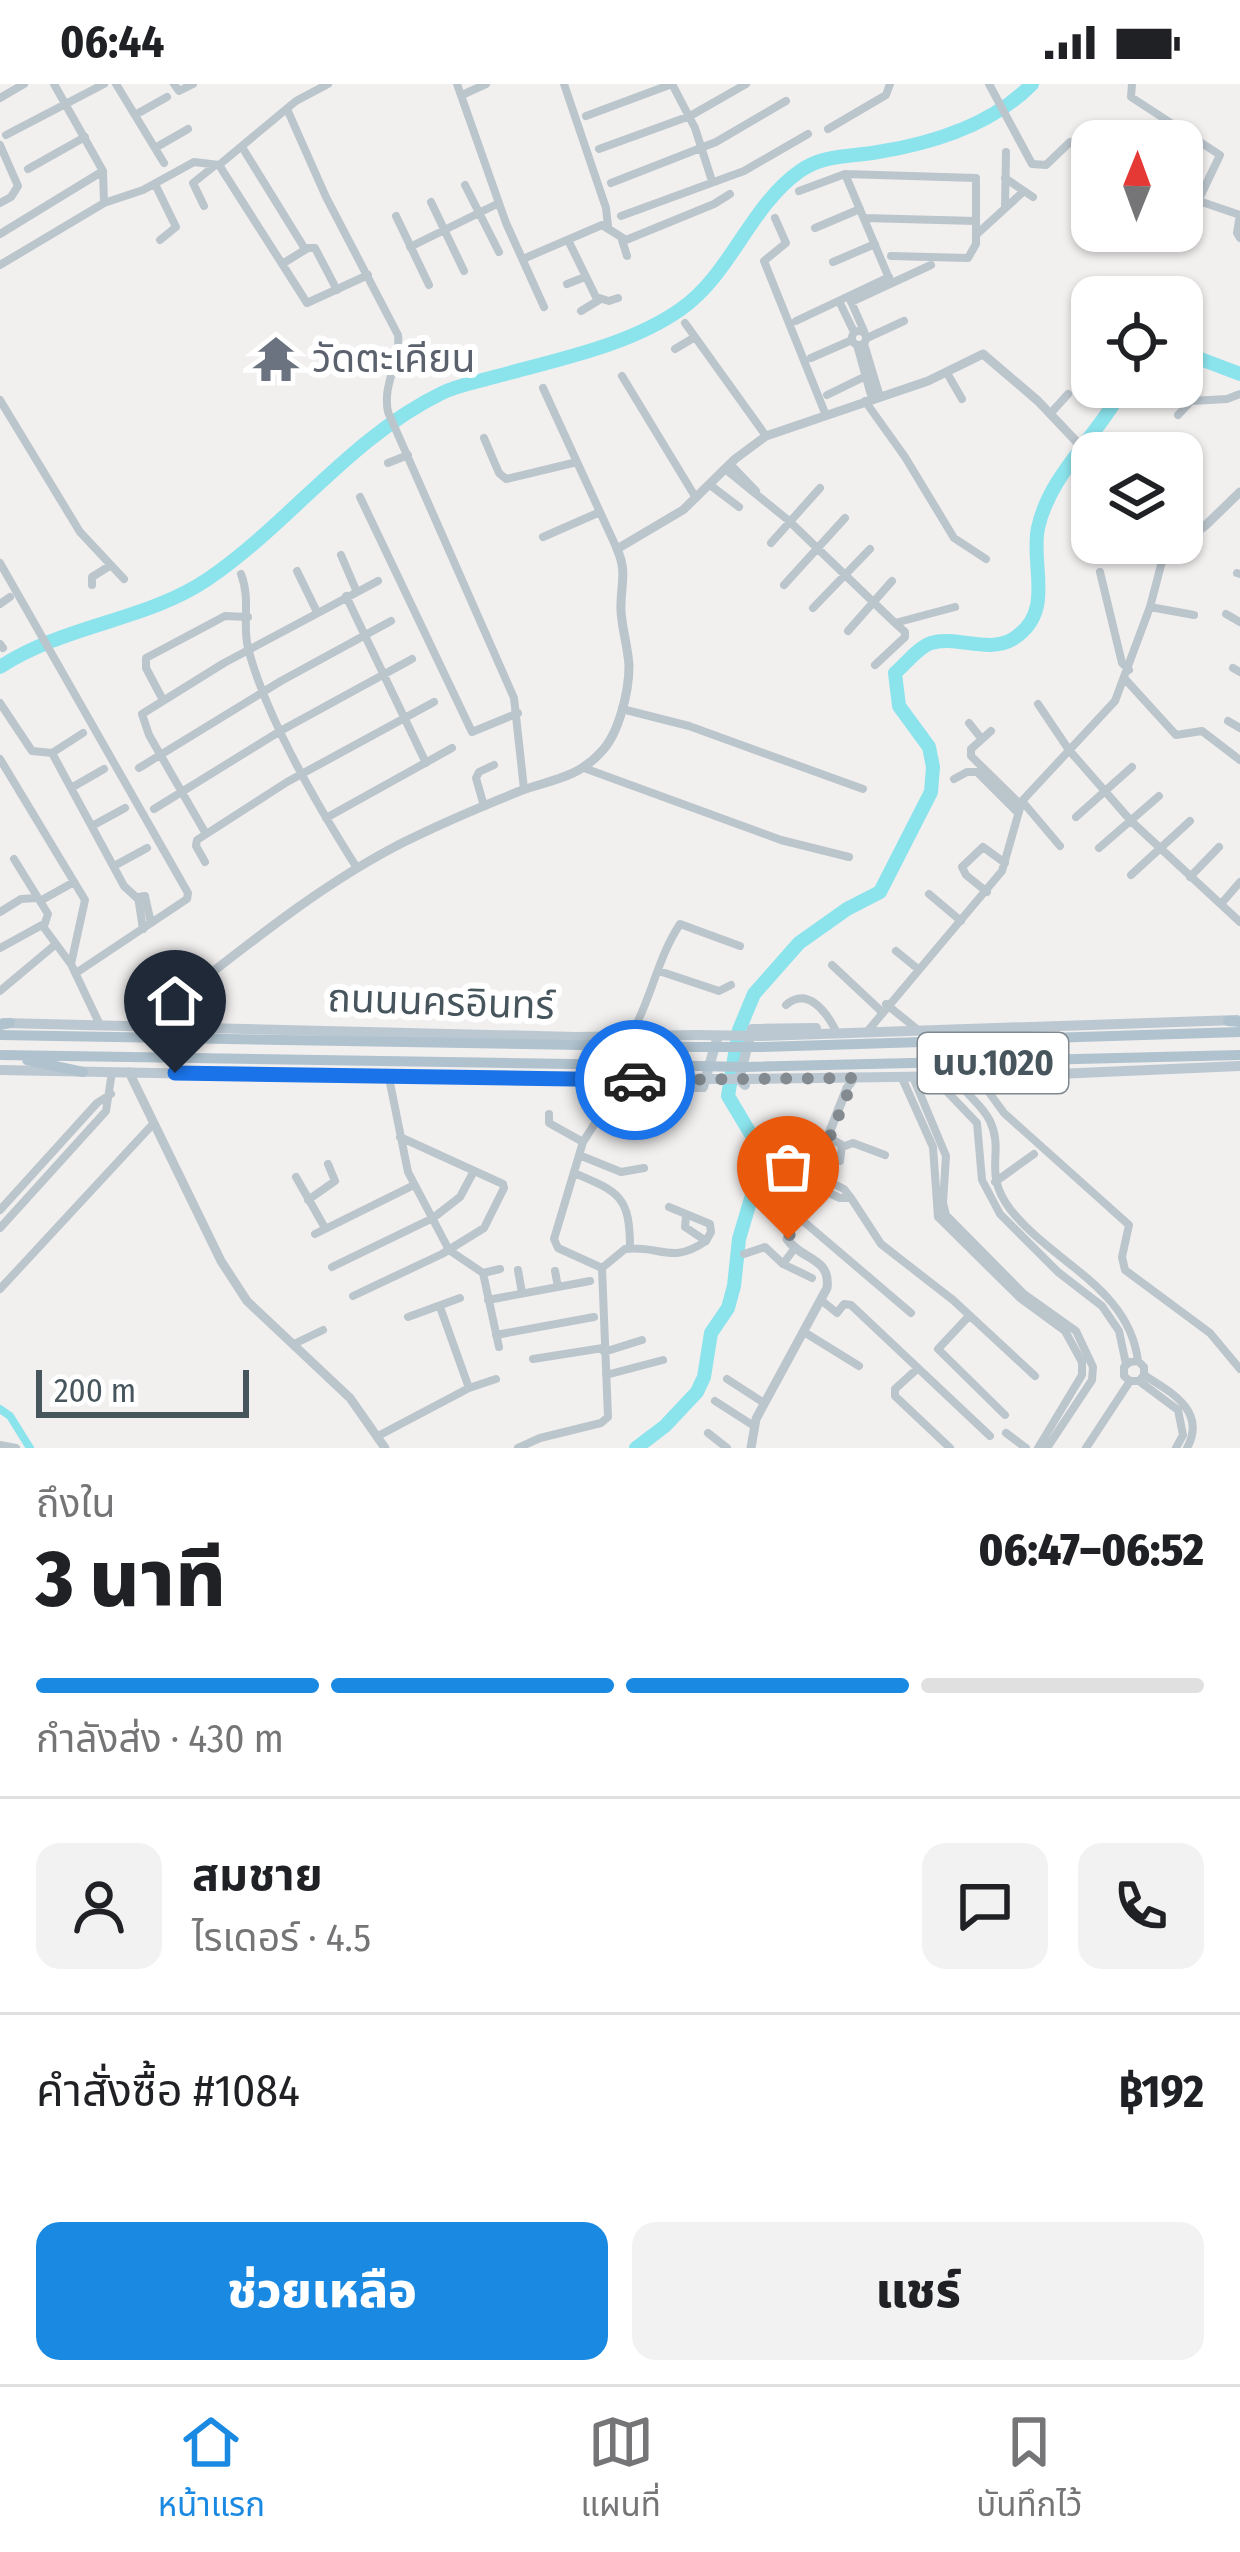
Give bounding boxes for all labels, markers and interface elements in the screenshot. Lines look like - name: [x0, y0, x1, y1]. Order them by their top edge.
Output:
- text: 06:44: [60, 15, 164, 69]
- north arrow: [1071, 120, 1203, 252]
- map controls: [1071, 120, 1203, 564]
- button: locate: [1071, 276, 1203, 408]
- temple icon: วัดตะเคียน: [251, 334, 301, 384]
- place label: วัดตะเคียน: [312, 336, 475, 382]
- button: layers: [1071, 432, 1203, 564]
- pin: [124, 950, 226, 1073]
- icon: home: [142, 968, 208, 1034]
- street label: ถนนนครอินทร์: [327, 975, 556, 1029]
- courier: [575, 1020, 695, 1140]
- road number: นบ.1020: [918, 1033, 1068, 1093]
- icon: car: [602, 1047, 668, 1113]
- pin: [737, 1116, 839, 1239]
- icon: bag: [755, 1134, 821, 1200]
- scale bar: [36, 1364, 249, 1417]
- text: 200 m: [54, 1371, 136, 1411]
- text: ถึงใน: [36, 1481, 115, 1527]
- text: 06:47–06:52: [979, 1523, 1204, 1577]
- text: 3 นาที: [36, 1533, 226, 1627]
- text: กำลังส่ง · 430 m: [36, 1716, 284, 1762]
- button: person: [36, 1843, 162, 1969]
- button: chat: [922, 1843, 1048, 1969]
- button: phone: [1078, 1843, 1204, 1969]
- text: สมชาย: [192, 1848, 323, 1902]
- text: ไรเดอร์ · 4.5: [192, 1915, 371, 1961]
- text: คำสั่งซื้อ #1084: [36, 2064, 300, 2118]
- text: ฿192: [1119, 2065, 1204, 2119]
- button: ช่วยเหลือ: [36, 2222, 608, 2360]
- button: แชร์: [632, 2222, 1204, 2360]
- tab: หน้าแรก: [158, 2409, 265, 2531]
- tab: แผนที่: [580, 2409, 661, 2531]
- tab: บันทึกไว้: [976, 2409, 1082, 2531]

